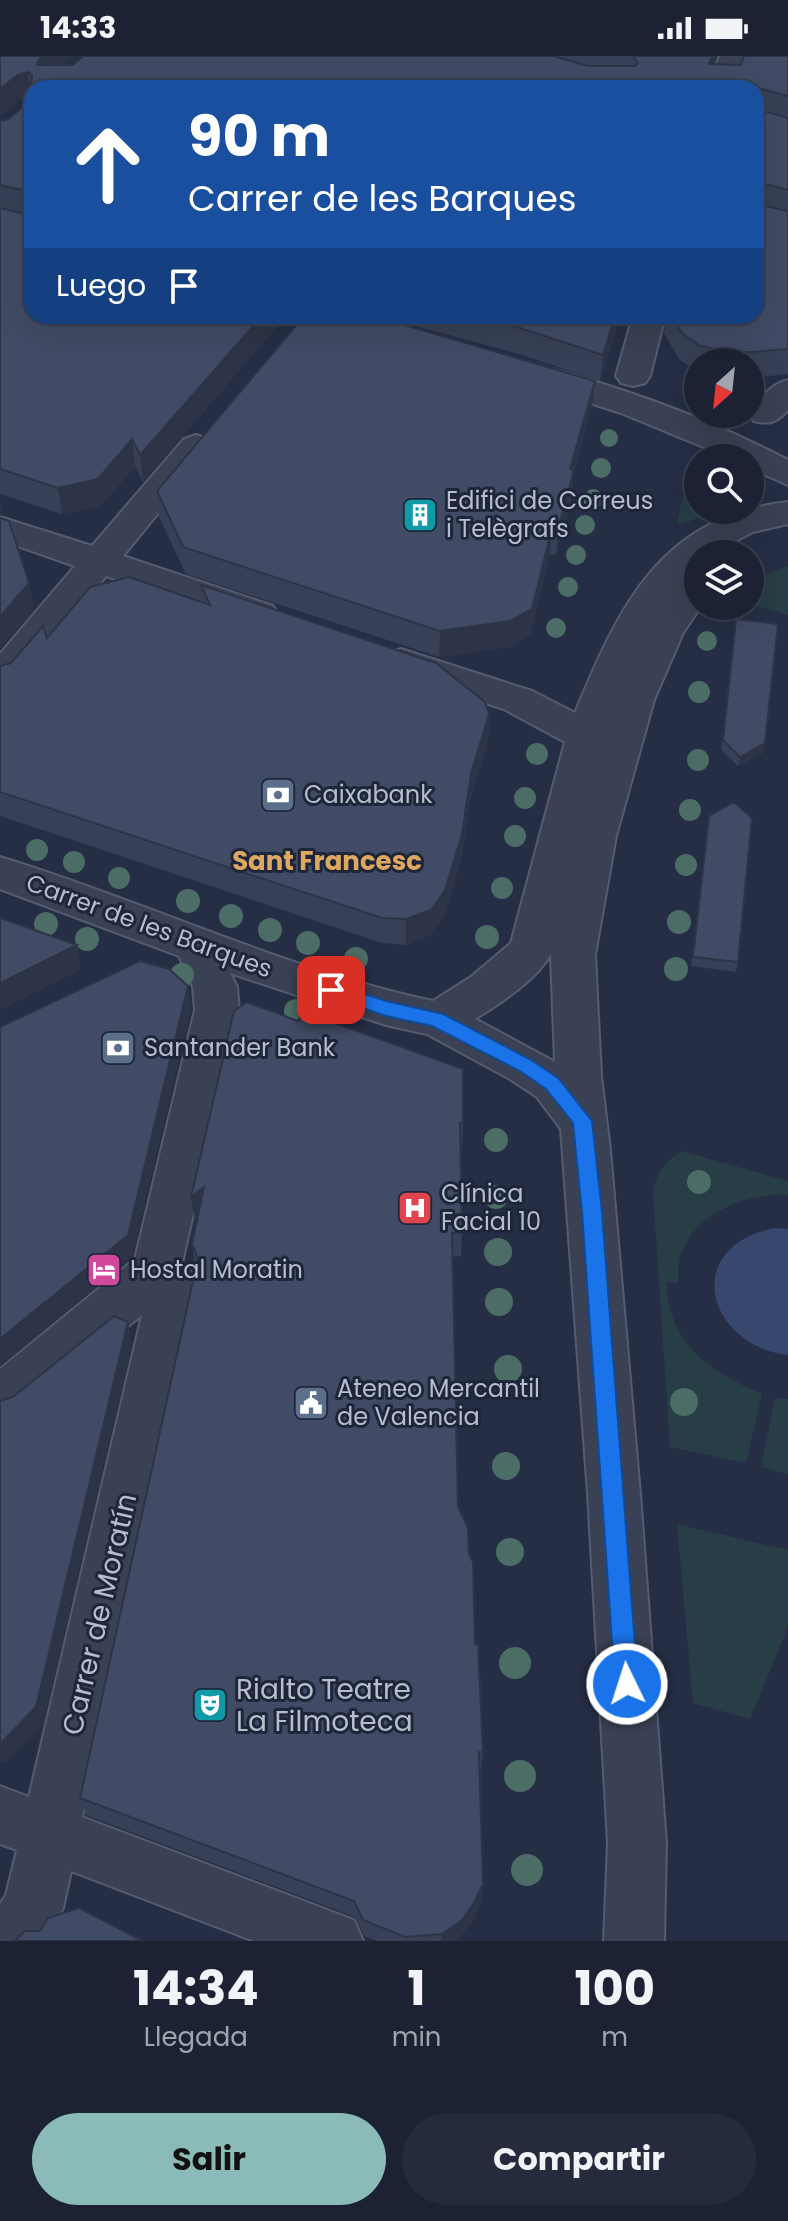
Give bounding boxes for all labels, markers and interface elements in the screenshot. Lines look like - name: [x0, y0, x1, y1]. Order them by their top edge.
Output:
- text: 14:33: [40, 6, 116, 49]
- text: 90 m: [188, 97, 330, 176]
- icon: ahead: [56, 112, 160, 216]
- text: Carrer de les Barques: [188, 173, 577, 224]
- text: Luego: [56, 264, 146, 307]
- icon: arrive: [162, 264, 206, 308]
- north arrow: [684, 348, 764, 428]
- map controls: [684, 348, 764, 620]
- button: search: [684, 444, 764, 524]
- place label: Edifici de Correus i Telègrafs: [446, 484, 653, 545]
- building icon: Edifici de Correus i Telègrafs: [401, 496, 439, 534]
- button: layers: [684, 540, 764, 620]
- bank icon: Caixabank: [259, 776, 297, 814]
- place label: Caixabank: [304, 778, 433, 811]
- district label: Sant Francesc: [232, 843, 422, 879]
- street label: Carrer de les Barques: [22, 866, 277, 985]
- pin: [297, 956, 365, 1024]
- icon: arrive: [309, 968, 353, 1012]
- bank icon: Santander Bank: [99, 1029, 137, 1067]
- place label: Santander Bank: [144, 1031, 336, 1064]
- place label: Clínica Facial 10: [441, 1177, 541, 1238]
- hospital icon: Clínica Facial 10: [396, 1189, 434, 1227]
- hotel icon: Hostal Moratin: [85, 1251, 123, 1289]
- place label: Hostal Moratin: [130, 1253, 303, 1286]
- place label: Ateneo Mercantil de Valencia: [337, 1372, 540, 1433]
- public building icon: Ateneo Mercantil de Valencia: [292, 1384, 330, 1422]
- street label: Carrer de Moratín: [53, 1489, 146, 1739]
- position arrow: [585, 1642, 669, 1726]
- place label: Rialto Teatre La Filmoteca: [236, 1670, 413, 1741]
- theatre icon: Rialto Teatre La Filmoteca: [191, 1686, 229, 1724]
- text: 14:34: [133, 1955, 259, 2022]
- text: 1: [408, 1955, 426, 2022]
- text: 100: [574, 1955, 655, 2022]
- text: Llegada: [144, 2019, 248, 2055]
- text: min: [392, 2019, 441, 2055]
- text: m: [601, 2019, 628, 2055]
- button: Salir: [32, 2113, 386, 2205]
- button: Compartir: [402, 2113, 756, 2205]

